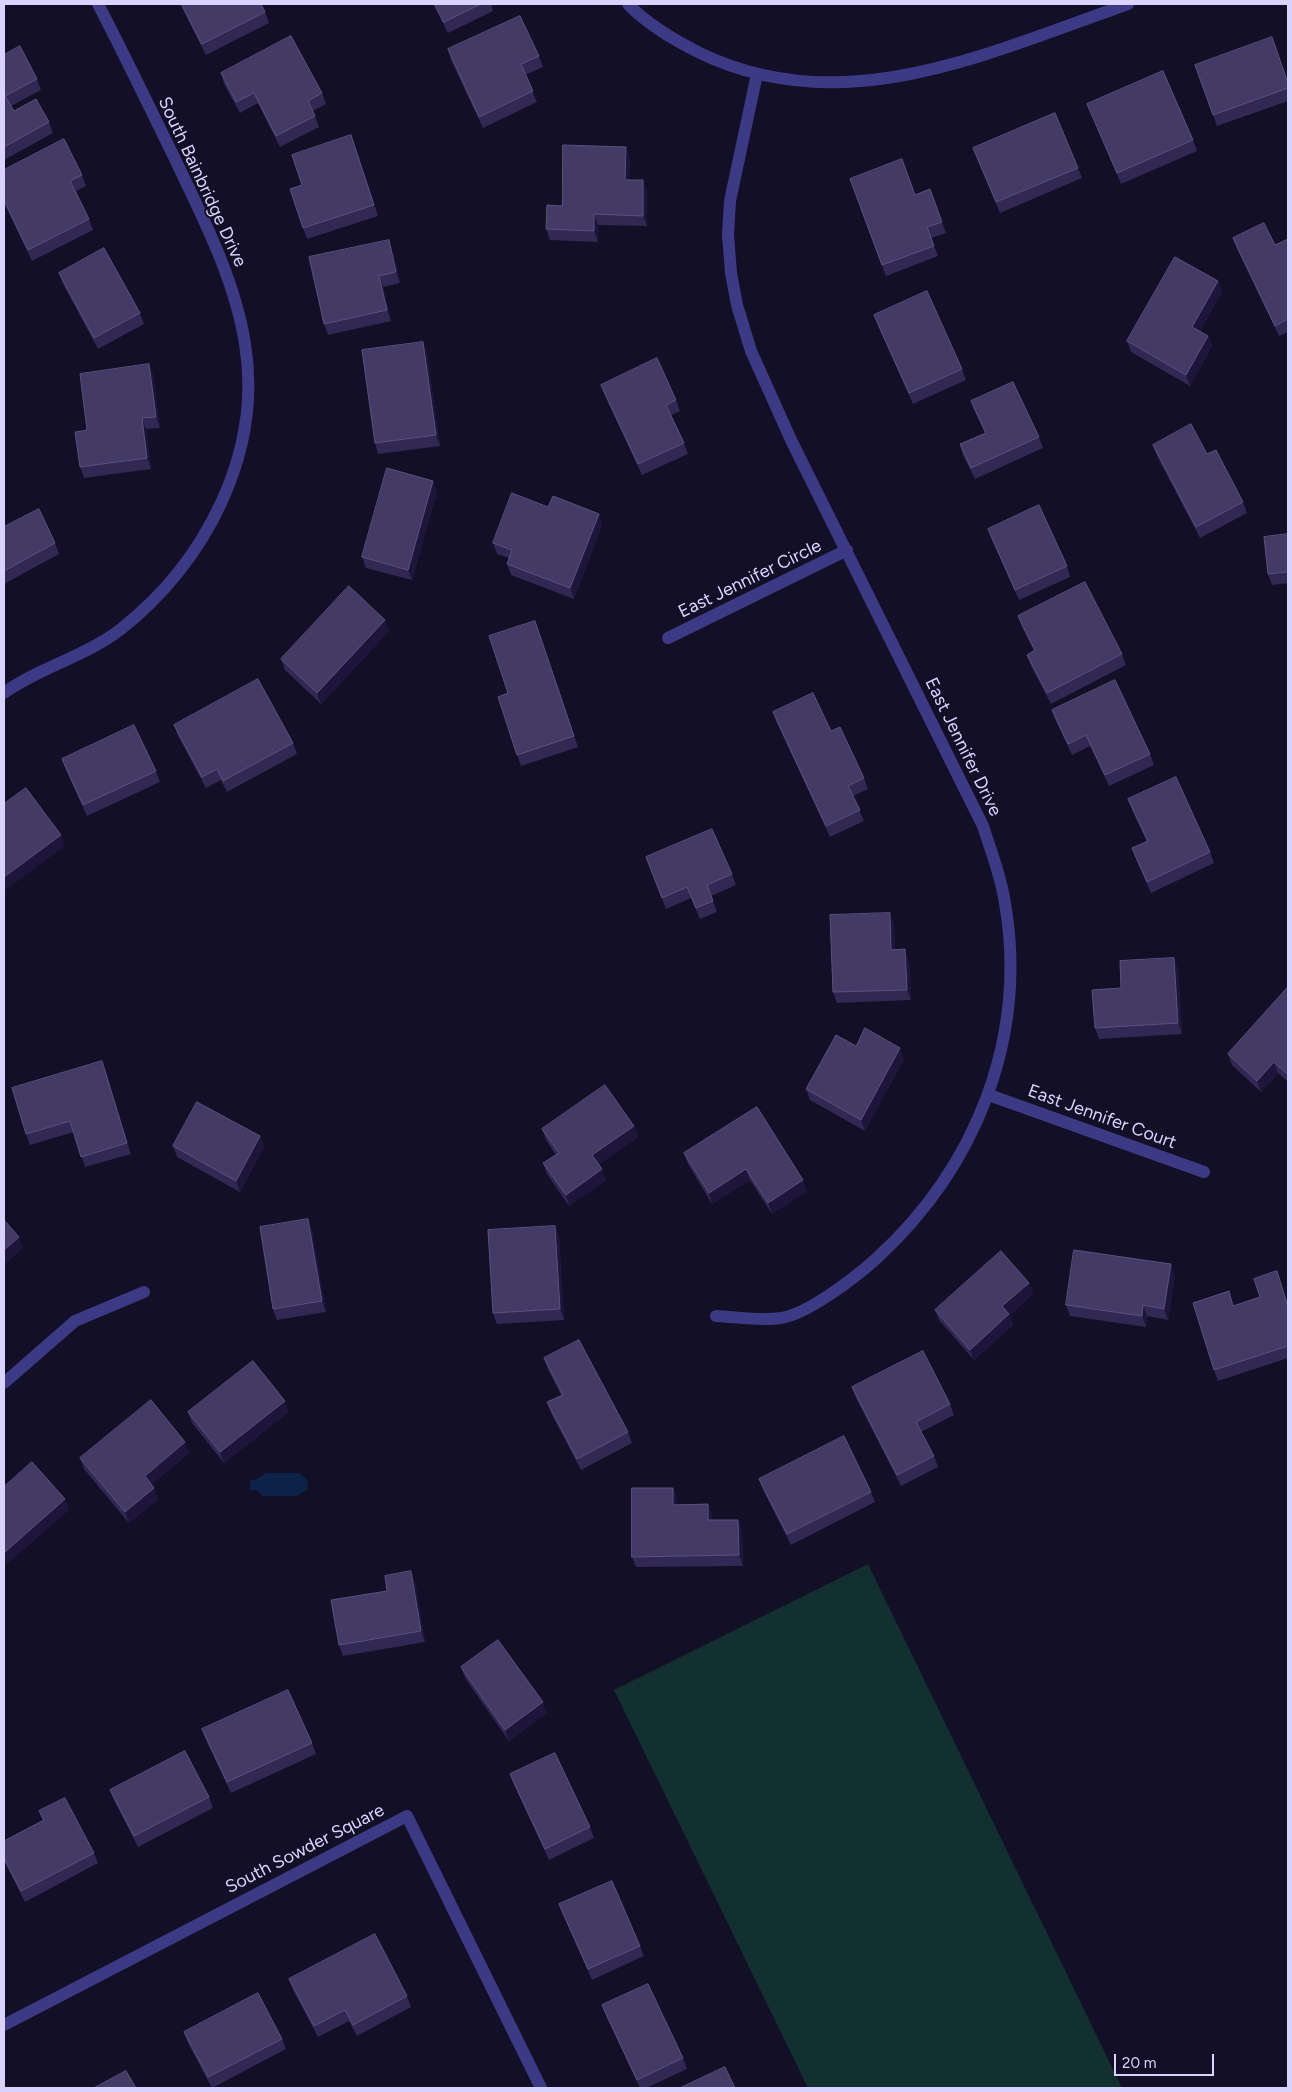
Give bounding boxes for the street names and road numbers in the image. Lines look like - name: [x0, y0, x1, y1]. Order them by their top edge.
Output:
- street label: South Bainbridge Drive: [153, 94, 251, 270]
- street label: East Jennifer Circle: [675, 535, 825, 623]
- street label: East Jennifer Drive: [920, 674, 1006, 820]
- street label: East Jennifer Court: [1025, 1080, 1179, 1154]
- street label: South Sowder Square: [222, 1800, 388, 1898]

